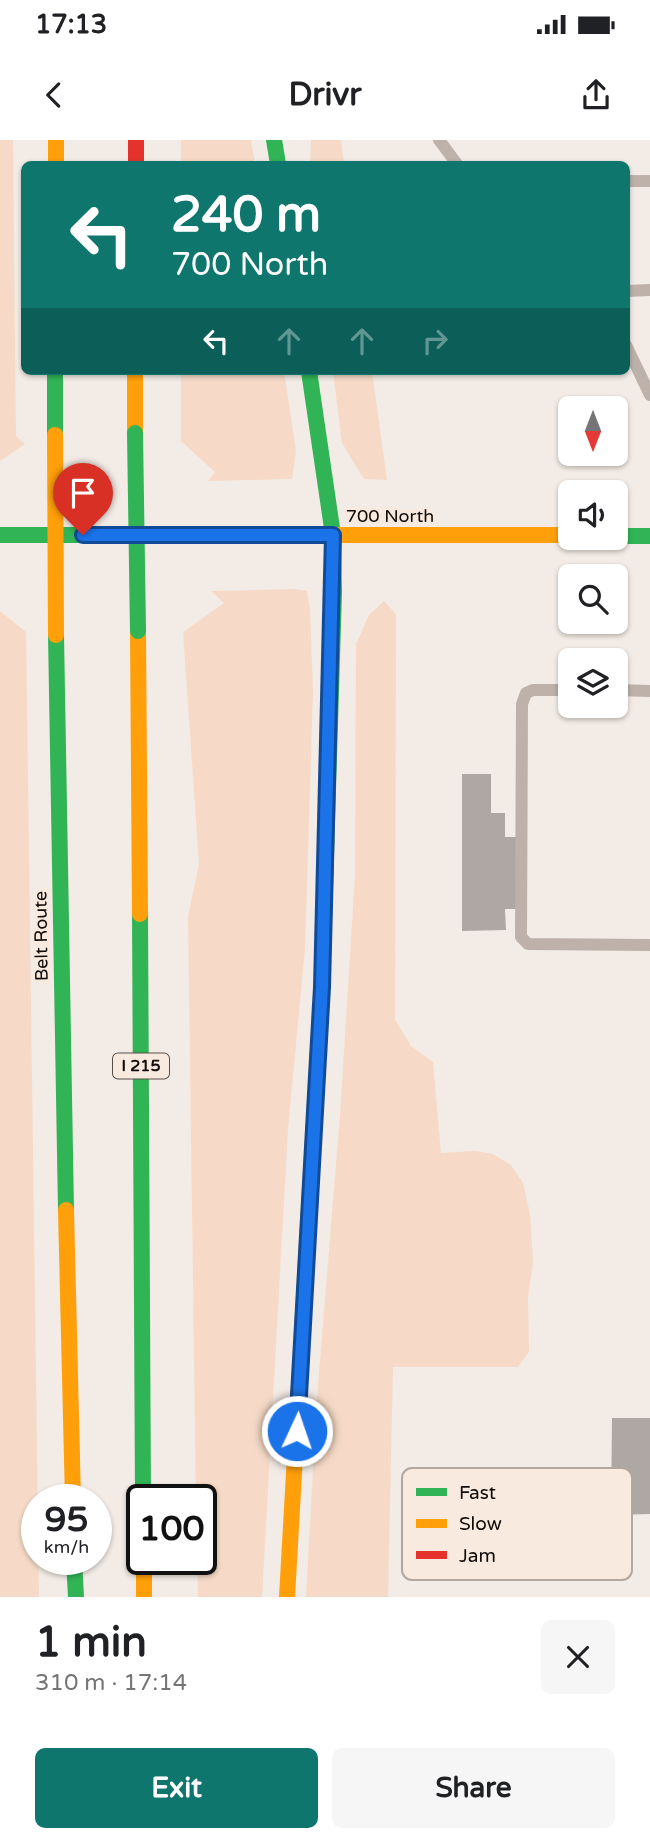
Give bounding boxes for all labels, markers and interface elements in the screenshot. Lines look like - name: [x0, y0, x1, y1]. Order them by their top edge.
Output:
- text: 17:13: [35, 9, 107, 40]
- icon: back: [35, 76, 73, 114]
- text: Drivr: [288, 76, 362, 114]
- icon: share: [577, 76, 615, 114]
- text: 240 m: [171, 186, 321, 245]
- icon: left: [56, 189, 147, 280]
- text: 700 North: [171, 246, 328, 284]
- icon: left: [197, 322, 235, 360]
- icon: ahead: [270, 322, 308, 360]
- icon: ahead: [343, 322, 381, 360]
- icon: right: [416, 322, 454, 360]
- north arrow: [558, 396, 628, 466]
- map controls: [558, 396, 628, 718]
- pin: [53, 463, 113, 535]
- icon: arrive: [64, 474, 102, 512]
- button: sound: [558, 480, 628, 550]
- street label: 700 North: [346, 505, 434, 527]
- button: search: [558, 564, 628, 634]
- button: layers: [558, 648, 628, 718]
- street label: Belt Route: [29, 891, 53, 981]
- road number: I 215: [113, 1054, 169, 1078]
- position arrow: [260, 1394, 334, 1468]
- legend: [402, 1468, 632, 1580]
- text: Fast: [459, 1482, 496, 1504]
- speed limit sign: 100: [126, 1484, 217, 1575]
- text: 95: [45, 1499, 88, 1541]
- text: Slow: [459, 1513, 502, 1535]
- text: km/h: [44, 1536, 89, 1558]
- text: Jam: [459, 1545, 496, 1567]
- text: 1 min: [35, 1617, 147, 1668]
- button: close: [541, 1620, 615, 1694]
- text: 310 m · 17:14: [35, 1669, 187, 1697]
- button: Exit: [35, 1748, 318, 1828]
- button: Share: [332, 1748, 615, 1828]

